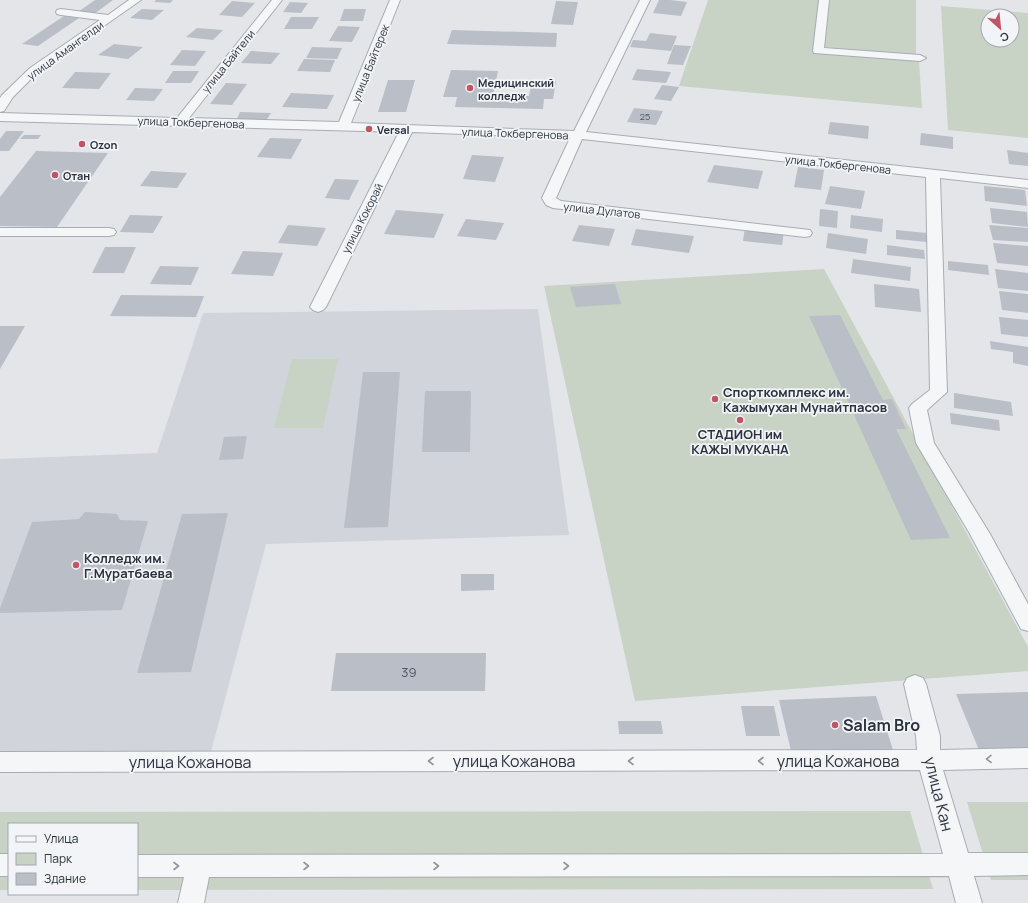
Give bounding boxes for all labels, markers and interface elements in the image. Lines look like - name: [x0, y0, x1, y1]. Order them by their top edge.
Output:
- north arrow: [980, 8, 1020, 48]
- street label: улица Амангелди: [24, 17, 106, 83]
- street label: улица Байтерек: [348, 21, 393, 104]
- street label: улица Байтели: [198, 26, 258, 96]
- text: С: [998, 29, 1012, 46]
- place label: Медицинский колледж: [478, 75, 554, 103]
- marker: Медицинский колледж: [465, 83, 475, 93]
- house number: 25: [640, 110, 650, 123]
- street label: улица Токбергенова: [137, 113, 245, 131]
- place label: Versal: [377, 122, 410, 137]
- marker: Versal: [364, 124, 374, 134]
- street label: улица Токбергенова: [461, 124, 569, 142]
- place label: Ozon: [90, 137, 117, 152]
- marker: Ozon: [77, 139, 87, 149]
- street label: улица Токбергенова: [784, 151, 892, 177]
- place label: Отан: [63, 168, 90, 183]
- marker: Отан: [50, 170, 60, 180]
- street label: улица Кокорай: [338, 180, 386, 256]
- street label: улица Дулатов: [563, 199, 641, 222]
- place label: Спорткомплекс им. Кажымухан Мунайтпасов: [723, 383, 887, 416]
- marker: Спорткомплекс им. Кажымухан Мунайтпасов: [710, 394, 720, 404]
- marker: СТАДИОН им КАЖЫ МУКАНА: [735, 415, 745, 425]
- place label: СТАДИОН им КАЖЫ МУКАНА: [691, 425, 789, 458]
- place label: Колледж им. Г.Муратбаева: [84, 549, 172, 582]
- marker: Колледж им. Г.Муратбаева: [71, 560, 81, 570]
- house number: 39: [401, 663, 417, 681]
- place label: Salam Bro: [843, 714, 920, 736]
- marker: Salam Bro: [830, 720, 840, 730]
- street label: улица Кожанова: [453, 750, 575, 772]
- street label: улица Кожанова: [777, 750, 899, 772]
- street label: улица Кожанова: [129, 751, 251, 773]
- street label: улица Кан: [919, 754, 959, 834]
- one-way arrow: [986, 755, 992, 763]
- one-way arrow: [428, 757, 434, 765]
- one-way arrow: [628, 757, 634, 765]
- one-way arrow: [758, 757, 764, 765]
- legend: [8, 823, 138, 895]
- text: Улица: [44, 830, 78, 847]
- text: Парк: [44, 850, 73, 867]
- one-way arrow: [173, 862, 179, 870]
- one-way arrow: [303, 862, 309, 870]
- one-way arrow: [433, 862, 439, 870]
- one-way arrow: [563, 862, 569, 870]
- text: Здание: [44, 870, 86, 887]

